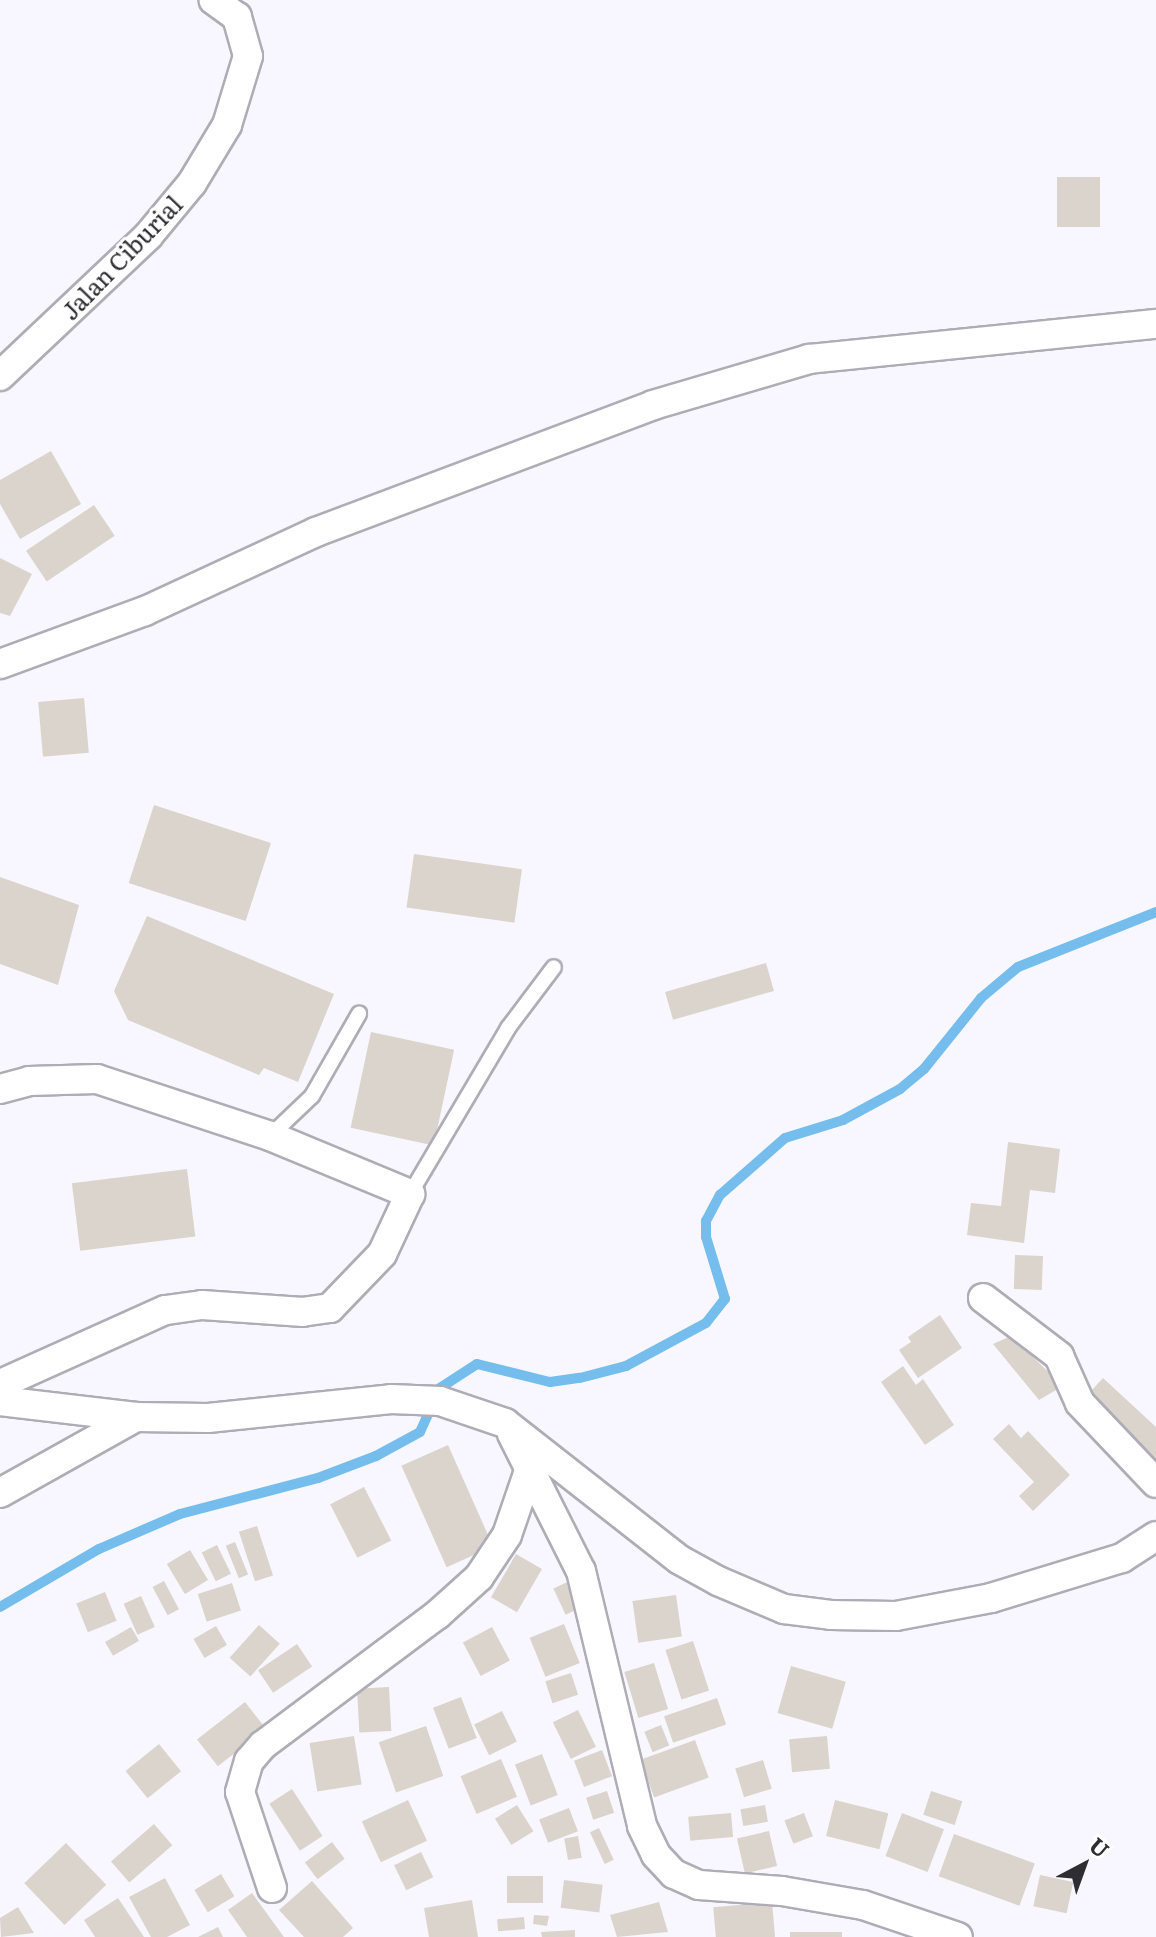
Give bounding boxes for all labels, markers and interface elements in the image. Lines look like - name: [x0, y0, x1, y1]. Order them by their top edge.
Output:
- street label: Jalan Ciburial: [55, 189, 187, 325]
- north arrow: [1044, 1825, 1124, 1905]
- text: U: [1083, 1828, 1117, 1865]

